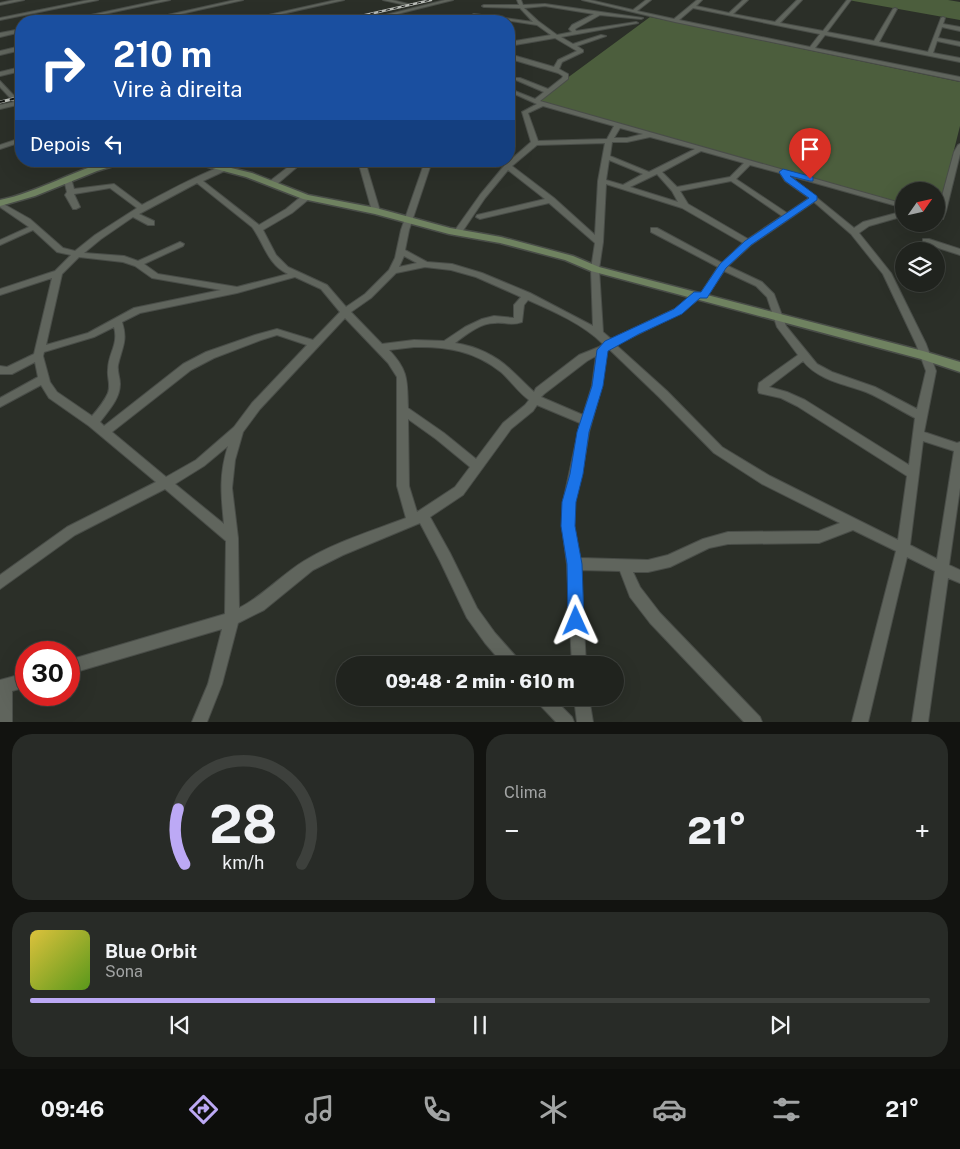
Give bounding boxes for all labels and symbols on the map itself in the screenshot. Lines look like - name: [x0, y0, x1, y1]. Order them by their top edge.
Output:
- pin: [789, 128, 831, 179]
- north arrow: [895, 182, 945, 232]
- position arrow: [549, 594, 601, 646]
- speed limit sign: 30: [15, 641, 80, 706]

